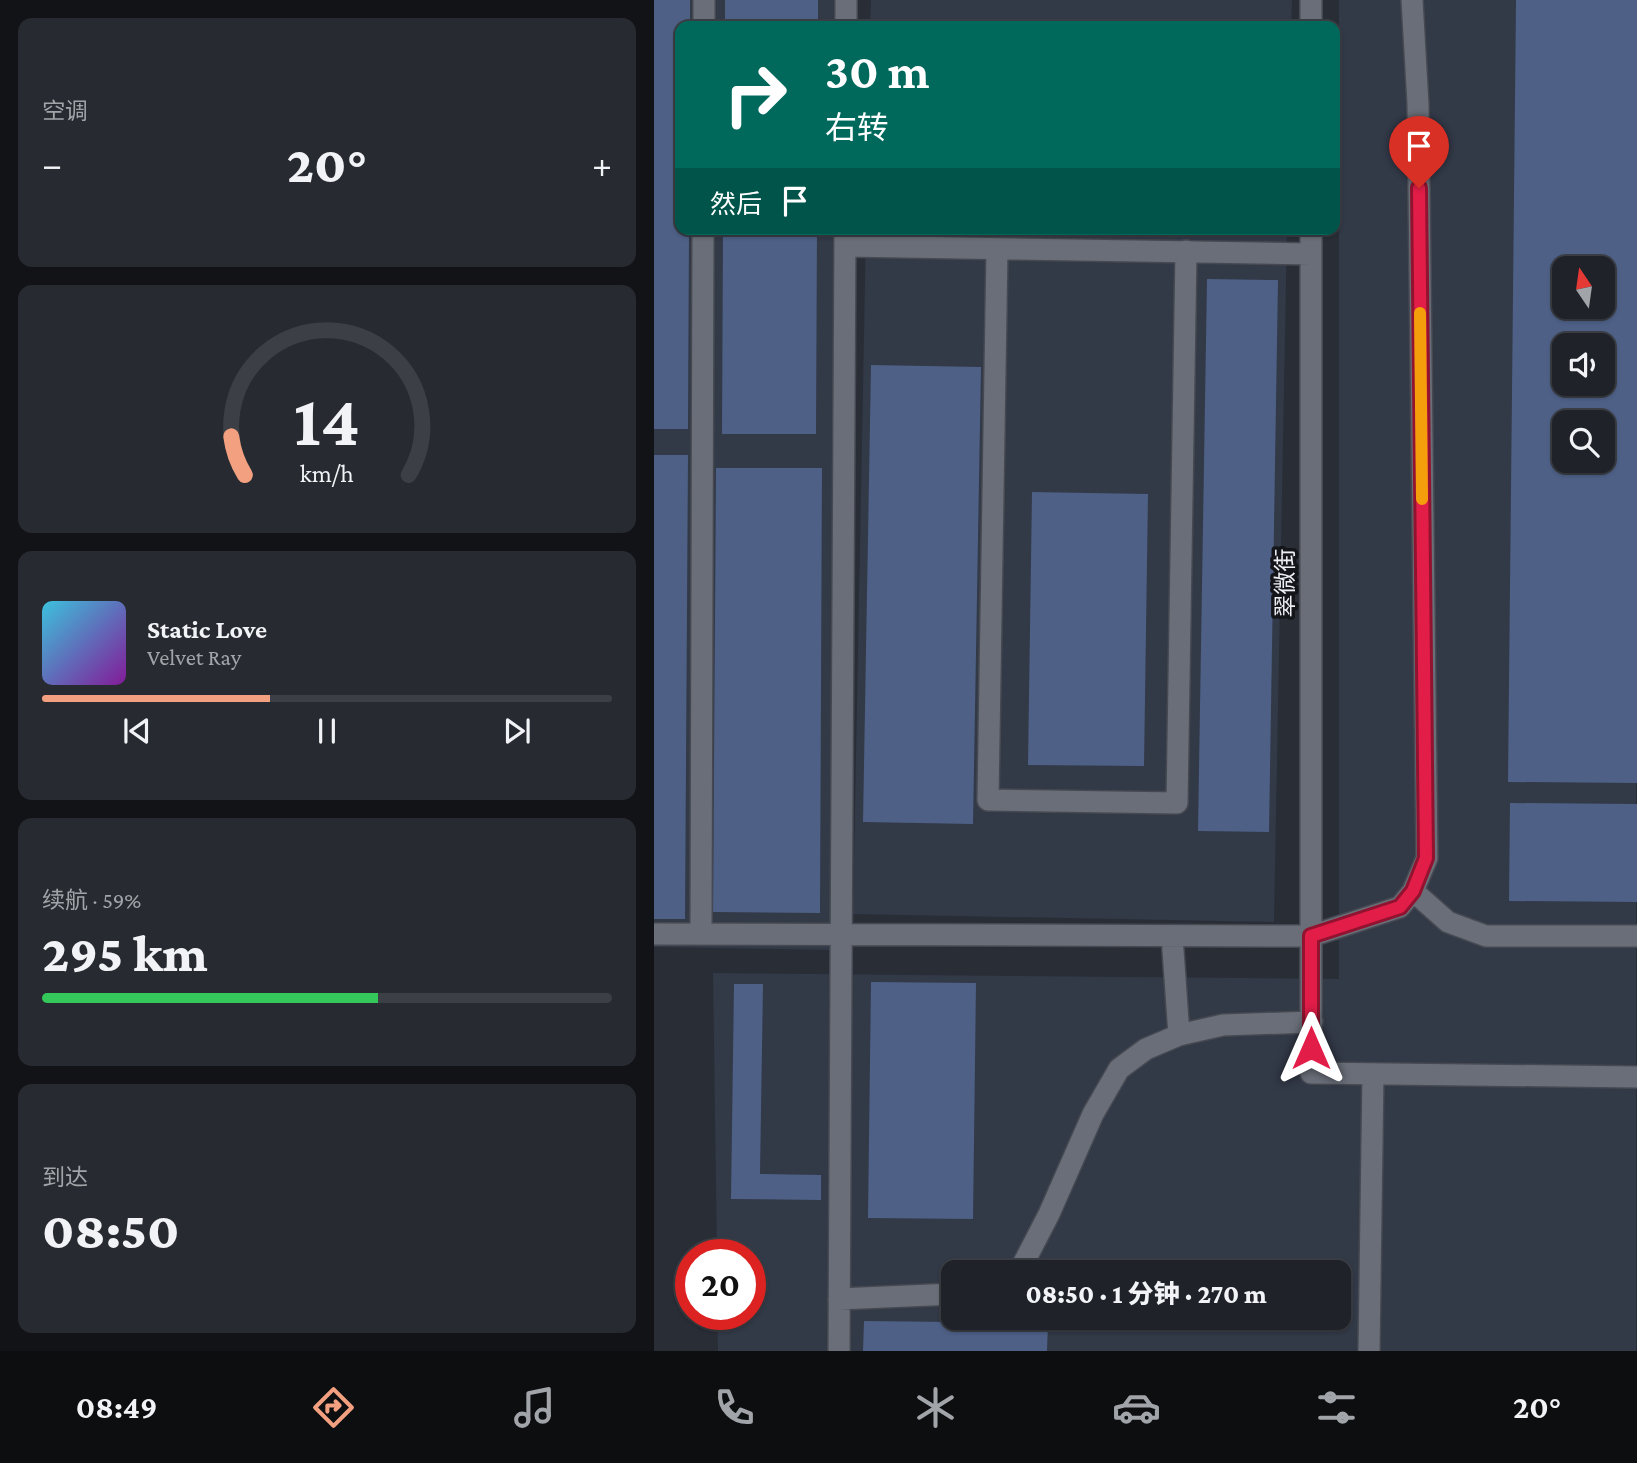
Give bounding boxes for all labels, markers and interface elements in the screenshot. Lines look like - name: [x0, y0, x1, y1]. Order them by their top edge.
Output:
- text: 30 m: [825, 44, 930, 99]
- icon: right: [710, 49, 801, 140]
- text: 空调: [42, 98, 88, 124]
- text: 右转: [825, 110, 889, 146]
- pin: [1389, 116, 1449, 188]
- icon: arrive: [1400, 127, 1438, 165]
- text: 20°: [287, 135, 367, 193]
- text: −: [42, 143, 62, 185]
- text: +: [592, 143, 612, 185]
- icon: arrive: [776, 182, 814, 220]
- text: 然后: [710, 190, 762, 219]
- north arrow: [1552, 256, 1615, 318]
- map controls: [1552, 256, 1615, 473]
- button: sound: [1552, 333, 1615, 396]
- text: 14: [294, 380, 360, 461]
- button: search: [1552, 410, 1615, 473]
- text: km/h: [300, 460, 354, 487]
- street label: 翠微街: [1272, 549, 1298, 618]
- text: Static Love: [147, 615, 267, 644]
- text: Velvet Ray: [147, 644, 241, 670]
- icon: previous: [118, 712, 156, 750]
- icon: pause: [308, 712, 346, 750]
- icon: next: [498, 712, 536, 750]
- text: 续航 · 59%: [42, 887, 141, 913]
- text: 295 km: [42, 924, 208, 982]
- position arrow: [1274, 1011, 1348, 1085]
- text: 到达: [42, 1164, 88, 1190]
- text: 08:50: [42, 1201, 179, 1259]
- speed limit sign: 20: [675, 1239, 766, 1330]
- text: 08:50 · 1 分钟 · 270 m: [1025, 1280, 1267, 1309]
- icon: directions: [309, 1383, 358, 1432]
- icon: music: [510, 1383, 559, 1432]
- icon: phone: [710, 1383, 759, 1432]
- icon: climate: [911, 1383, 960, 1432]
- icon: car: [1112, 1383, 1161, 1432]
- icon: filters: [1312, 1383, 1361, 1432]
- text: 08:49: [76, 1389, 157, 1425]
- text: 20°: [1513, 1389, 1561, 1425]

